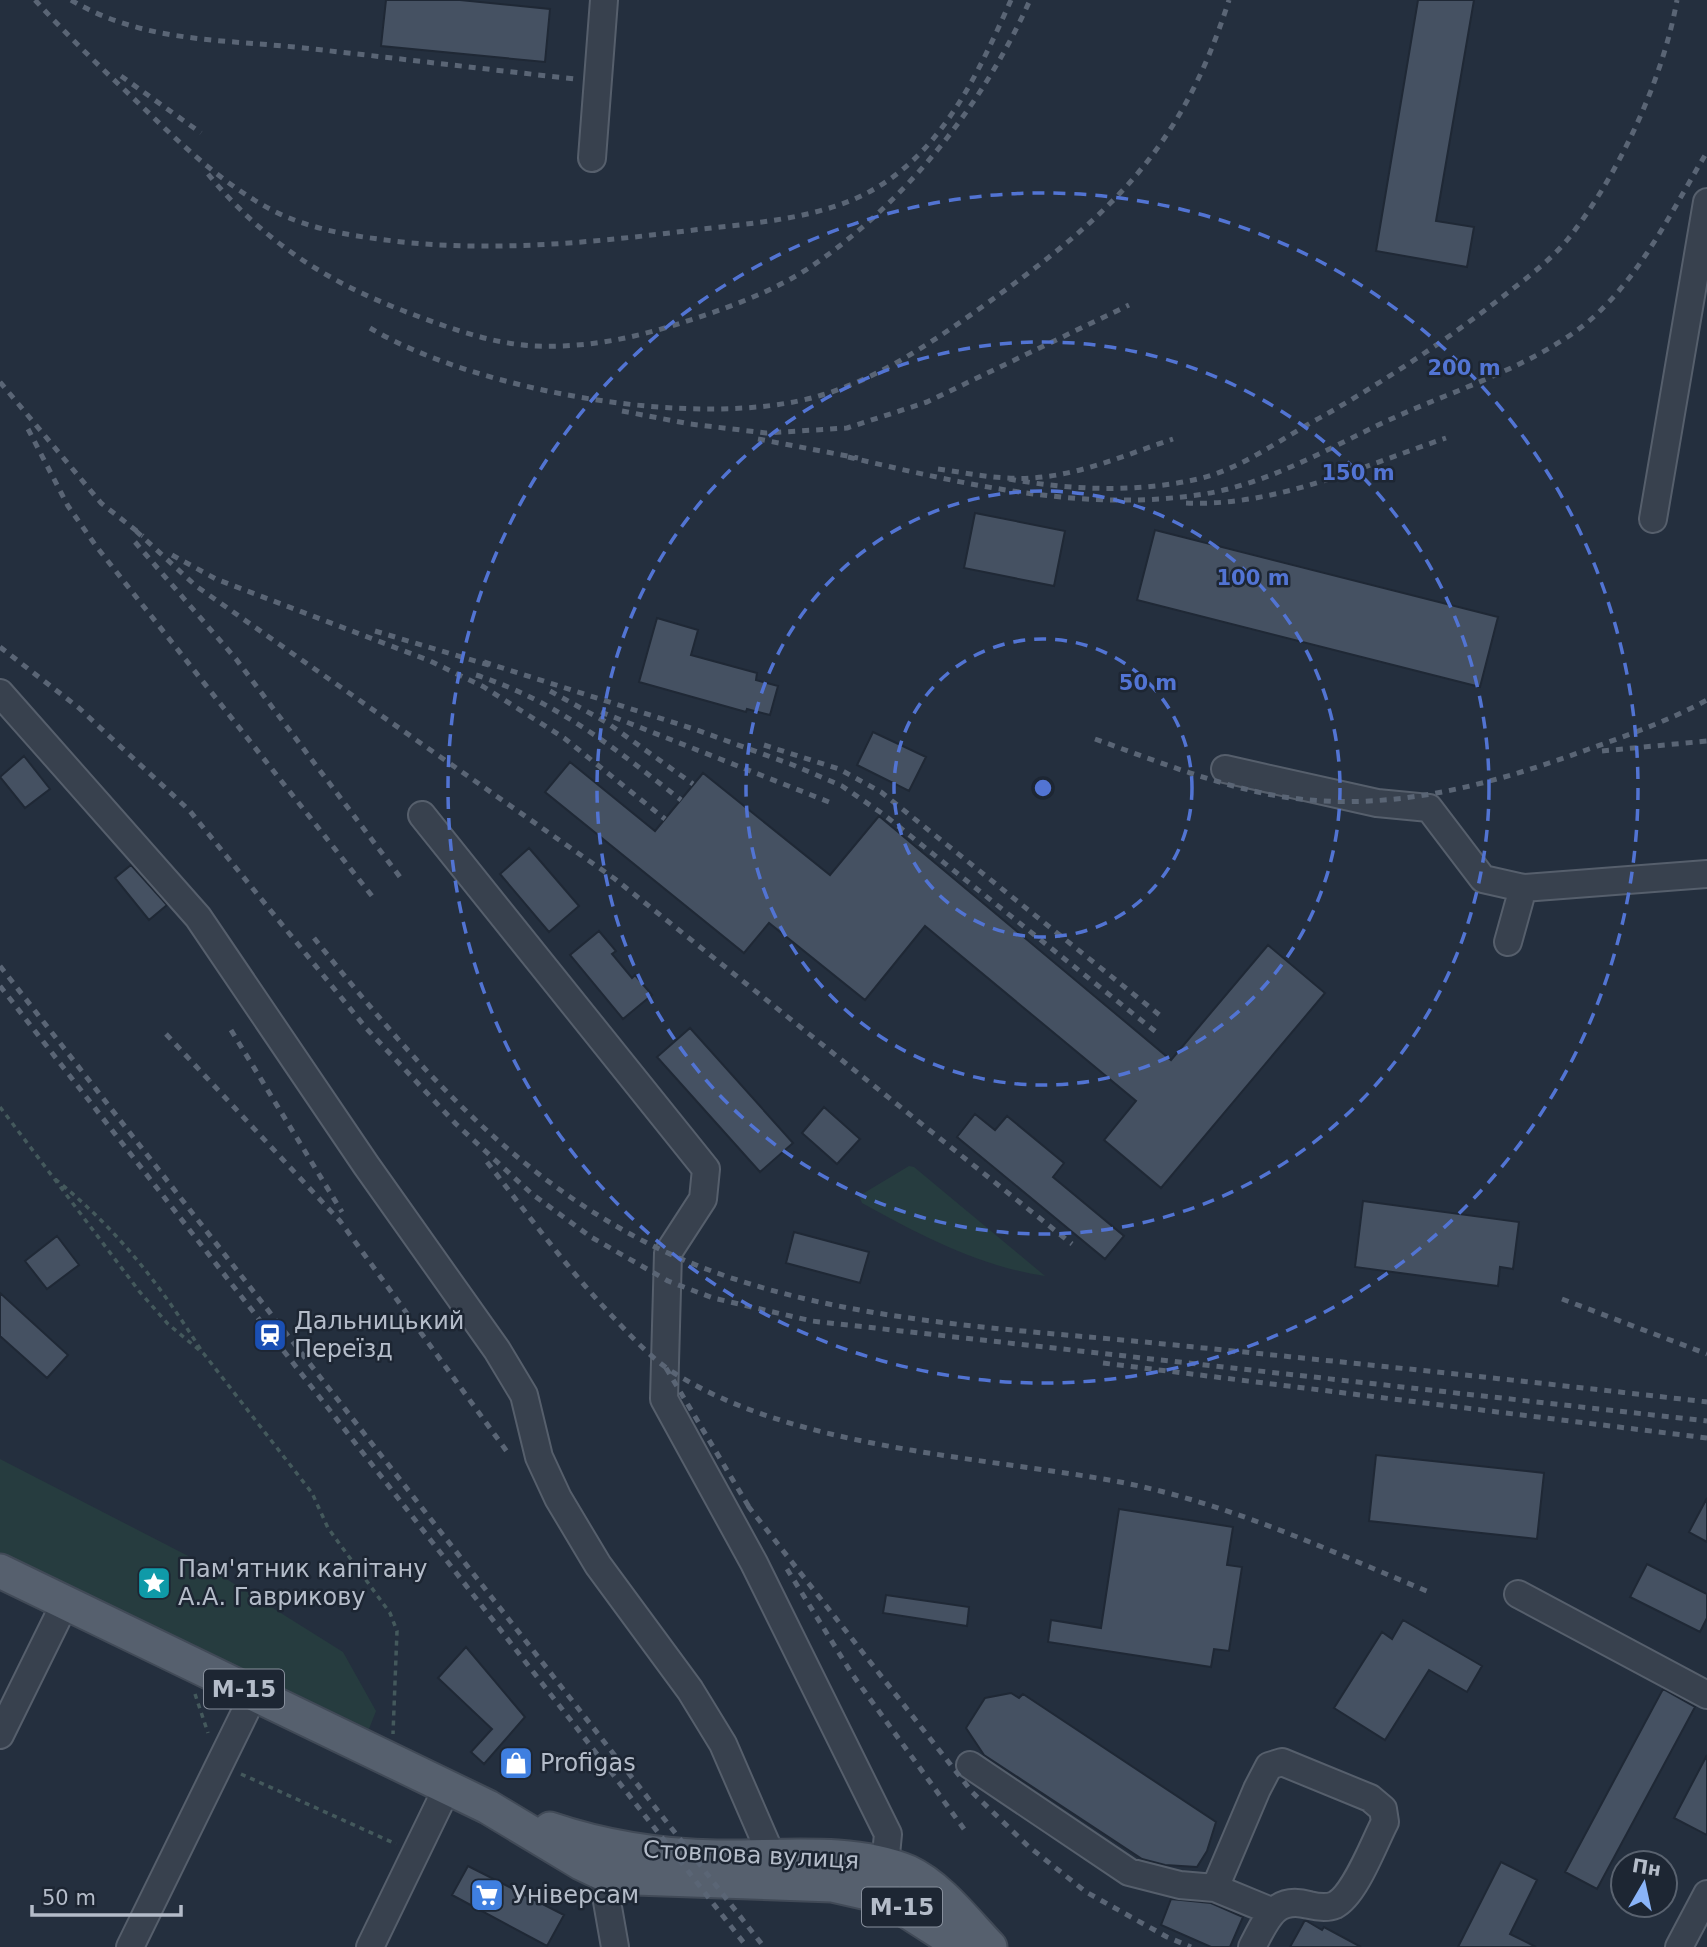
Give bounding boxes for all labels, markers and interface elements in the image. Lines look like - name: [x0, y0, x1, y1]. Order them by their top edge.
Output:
- text: 200 m: [1427, 356, 1501, 380]
- text: 150 m: [1321, 461, 1395, 485]
- text: 100 m: [1216, 566, 1290, 590]
- text: 50 m: [1119, 671, 1177, 695]
- centre of rings: [1031, 776, 1055, 800]
- place label: Дальницький Переїзд: [294, 1307, 464, 1363]
- station icon: Дальницький Переїзд: [251, 1316, 289, 1354]
- place label: Пам'ятник капітану А.А. Гаврикову: [178, 1555, 427, 1611]
- place icon: Пам'ятник капітану А.А. Гаврикову: [135, 1564, 173, 1602]
- road number: М-15: [204, 1670, 284, 1708]
- shop icon: Profigas: [497, 1744, 535, 1782]
- place label: Profigas: [540, 1749, 636, 1777]
- street label: Стовпова вулиця: [642, 1835, 860, 1875]
- north arrow: [1609, 1849, 1679, 1919]
- text: Пн: [1631, 1854, 1663, 1880]
- scale bar: [32, 1874, 180, 1918]
- supermarket icon: Універсам: [468, 1876, 506, 1914]
- place label: Універсам: [512, 1881, 639, 1909]
- text: 50 m: [42, 1886, 96, 1910]
- road number: М-15: [862, 1888, 942, 1926]

